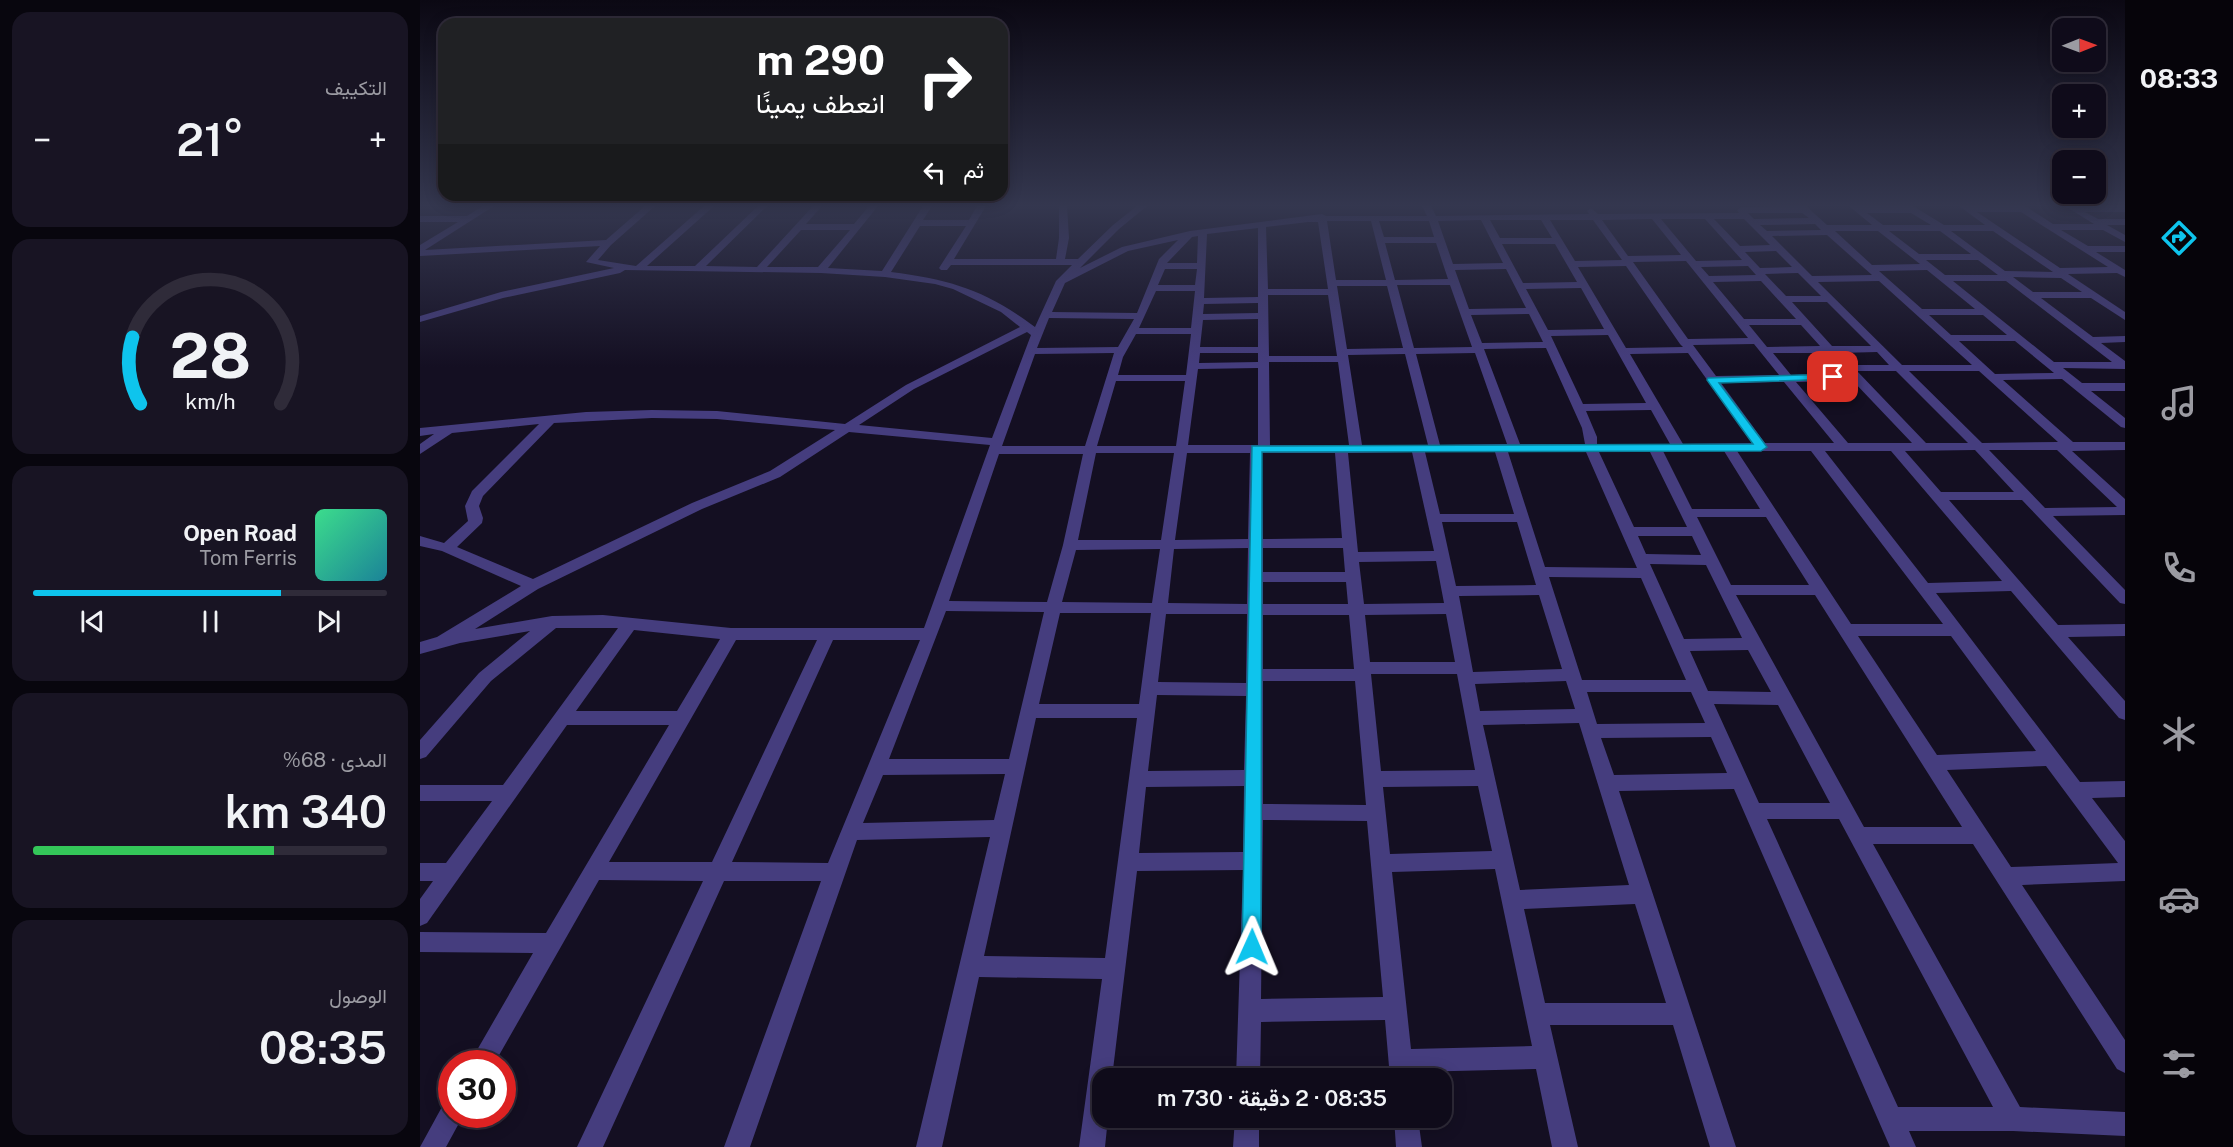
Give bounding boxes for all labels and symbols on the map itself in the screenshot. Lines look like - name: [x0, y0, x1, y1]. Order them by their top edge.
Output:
- north arrow: [2052, 18, 2106, 72]
- pin: [1807, 351, 1858, 402]
- position arrow: [1220, 915, 1284, 979]
- speed limit sign: 30: [438, 1050, 516, 1128]

